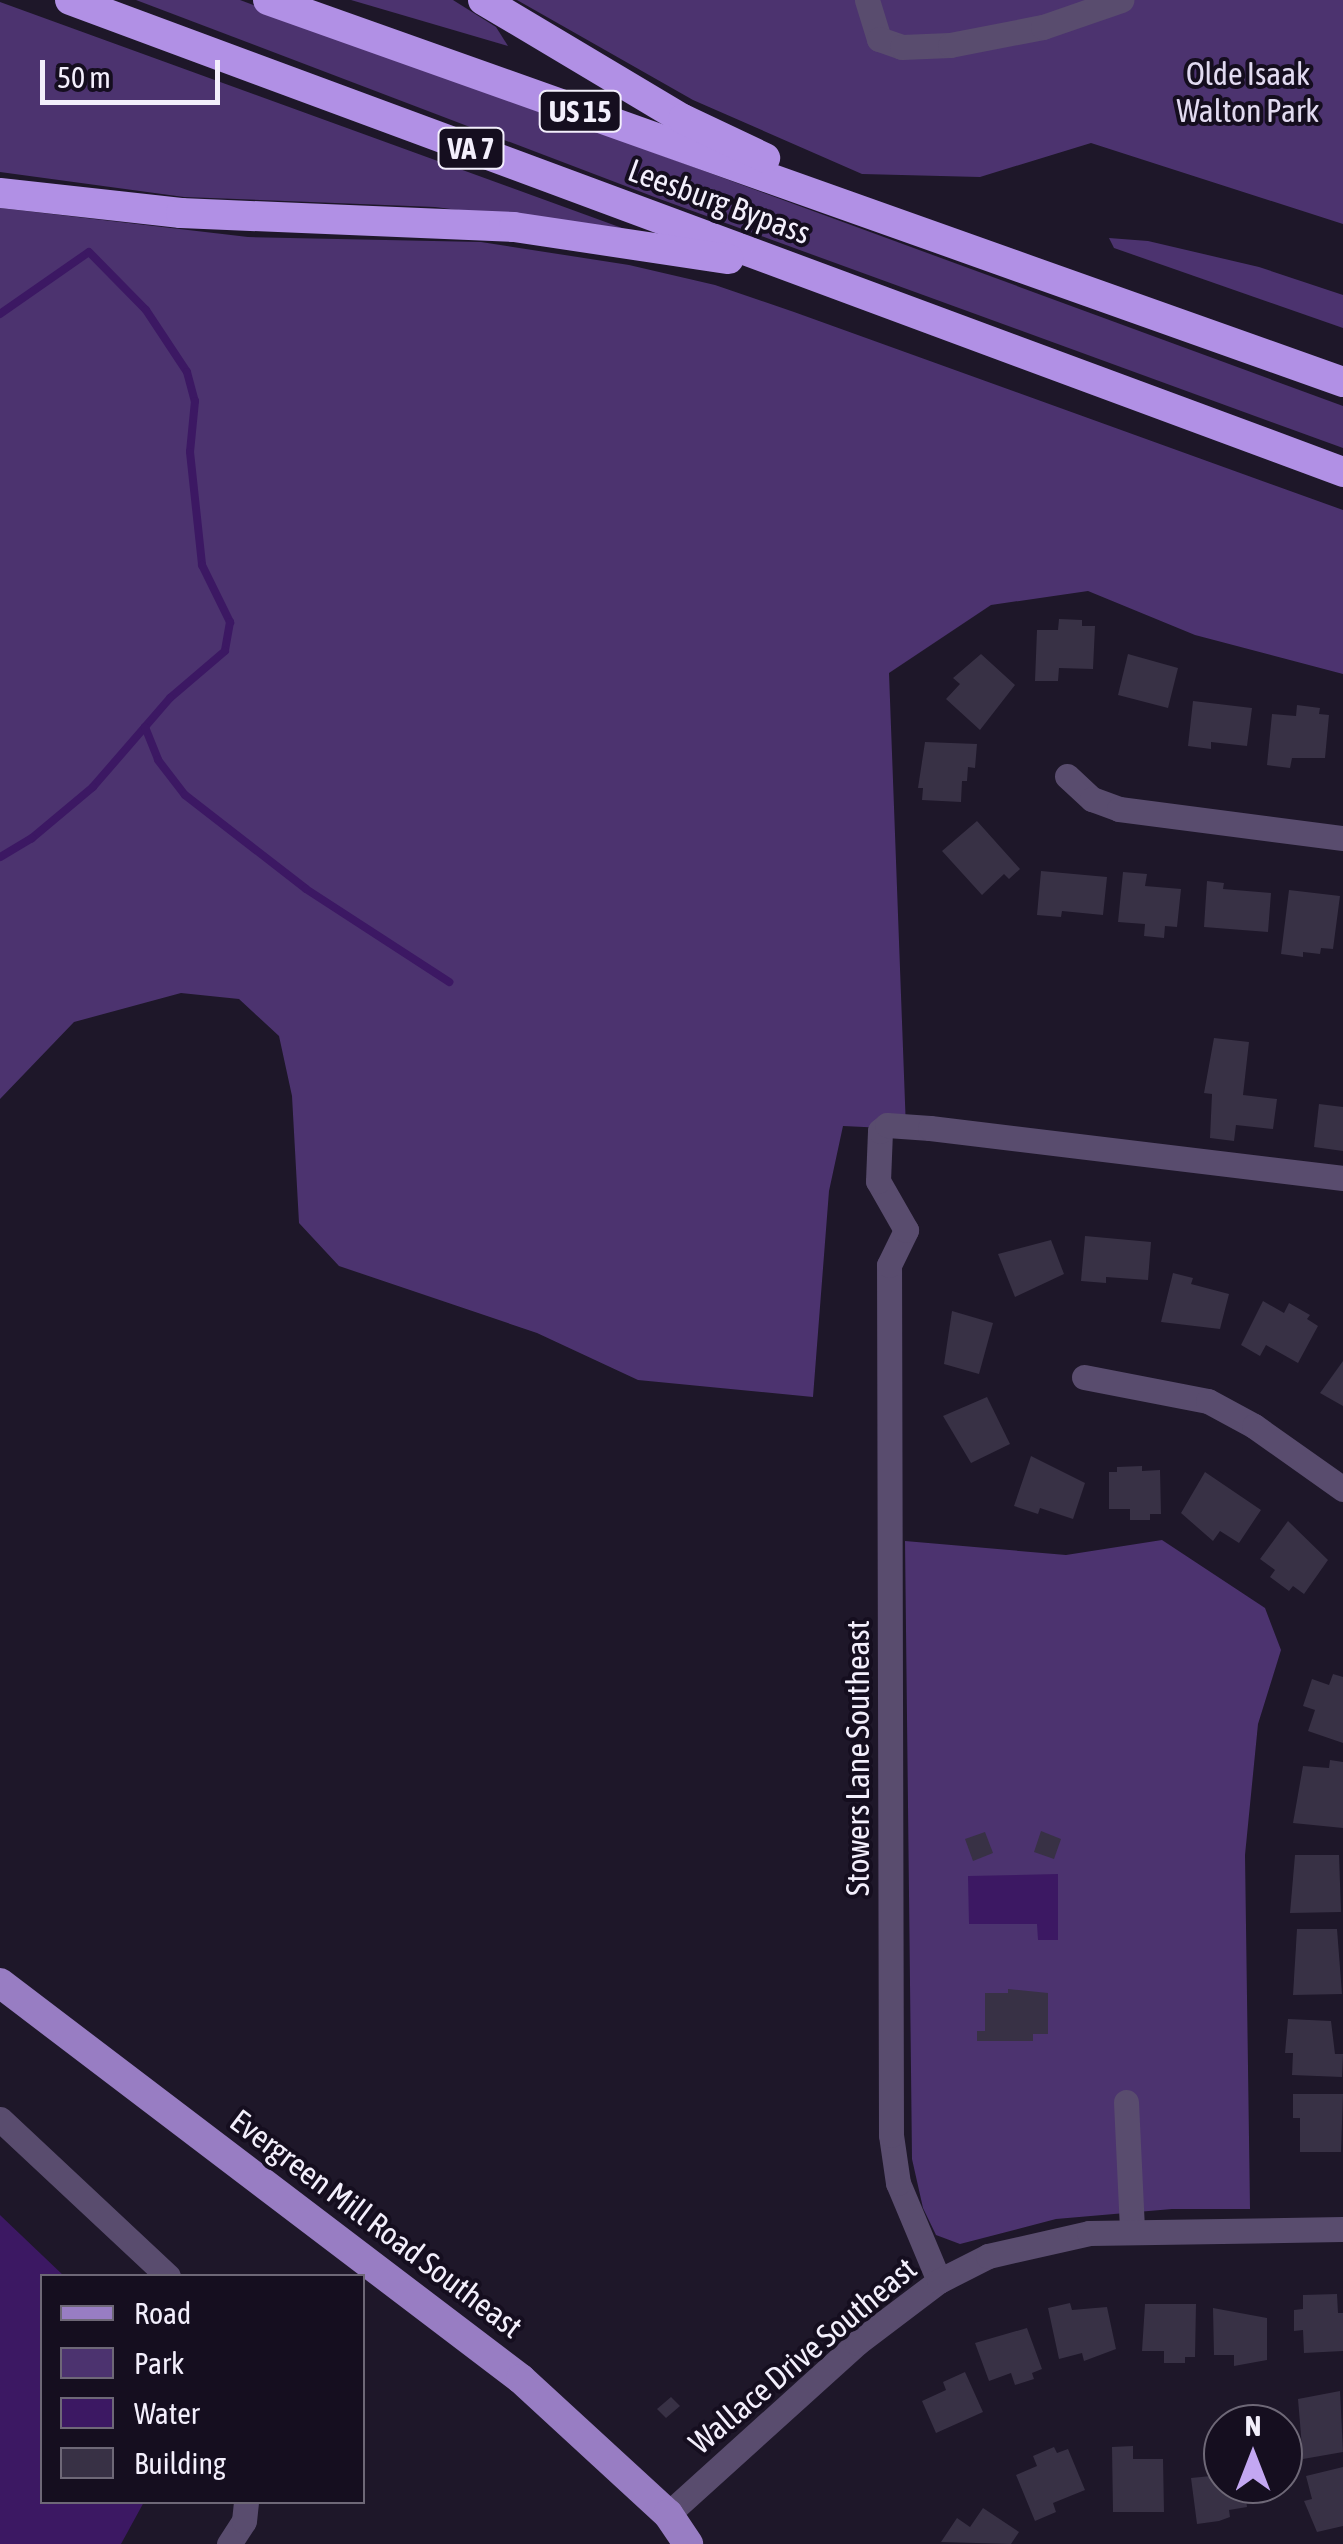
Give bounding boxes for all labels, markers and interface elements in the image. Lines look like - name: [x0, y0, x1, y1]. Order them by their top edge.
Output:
- scale bar: [45, 40, 225, 102]
- park label: Olde Isaak Walton Park: [1177, 56, 1319, 131]
- text: 50 m: [57, 60, 111, 94]
- road number: US 15: [538, 86, 622, 136]
- road number: VA 7: [436, 123, 506, 173]
- street label: Leesburg Bypass: [623, 151, 815, 253]
- street label: Stowers Lane Southeast: [839, 1620, 877, 1896]
- street label: Evergreen Mill Road Southeast: [222, 2102, 530, 2346]
- street label: Wallace Drive Southeast: [682, 2250, 924, 2462]
- legend: [40, 2274, 365, 2504]
- text: Road: [134, 2296, 191, 2330]
- text: Park: [134, 2346, 184, 2380]
- text: Water: [134, 2396, 200, 2430]
- north arrow: [1203, 2404, 1303, 2504]
- text: N: [1245, 2410, 1261, 2442]
- text: Building: [134, 2446, 226, 2480]

